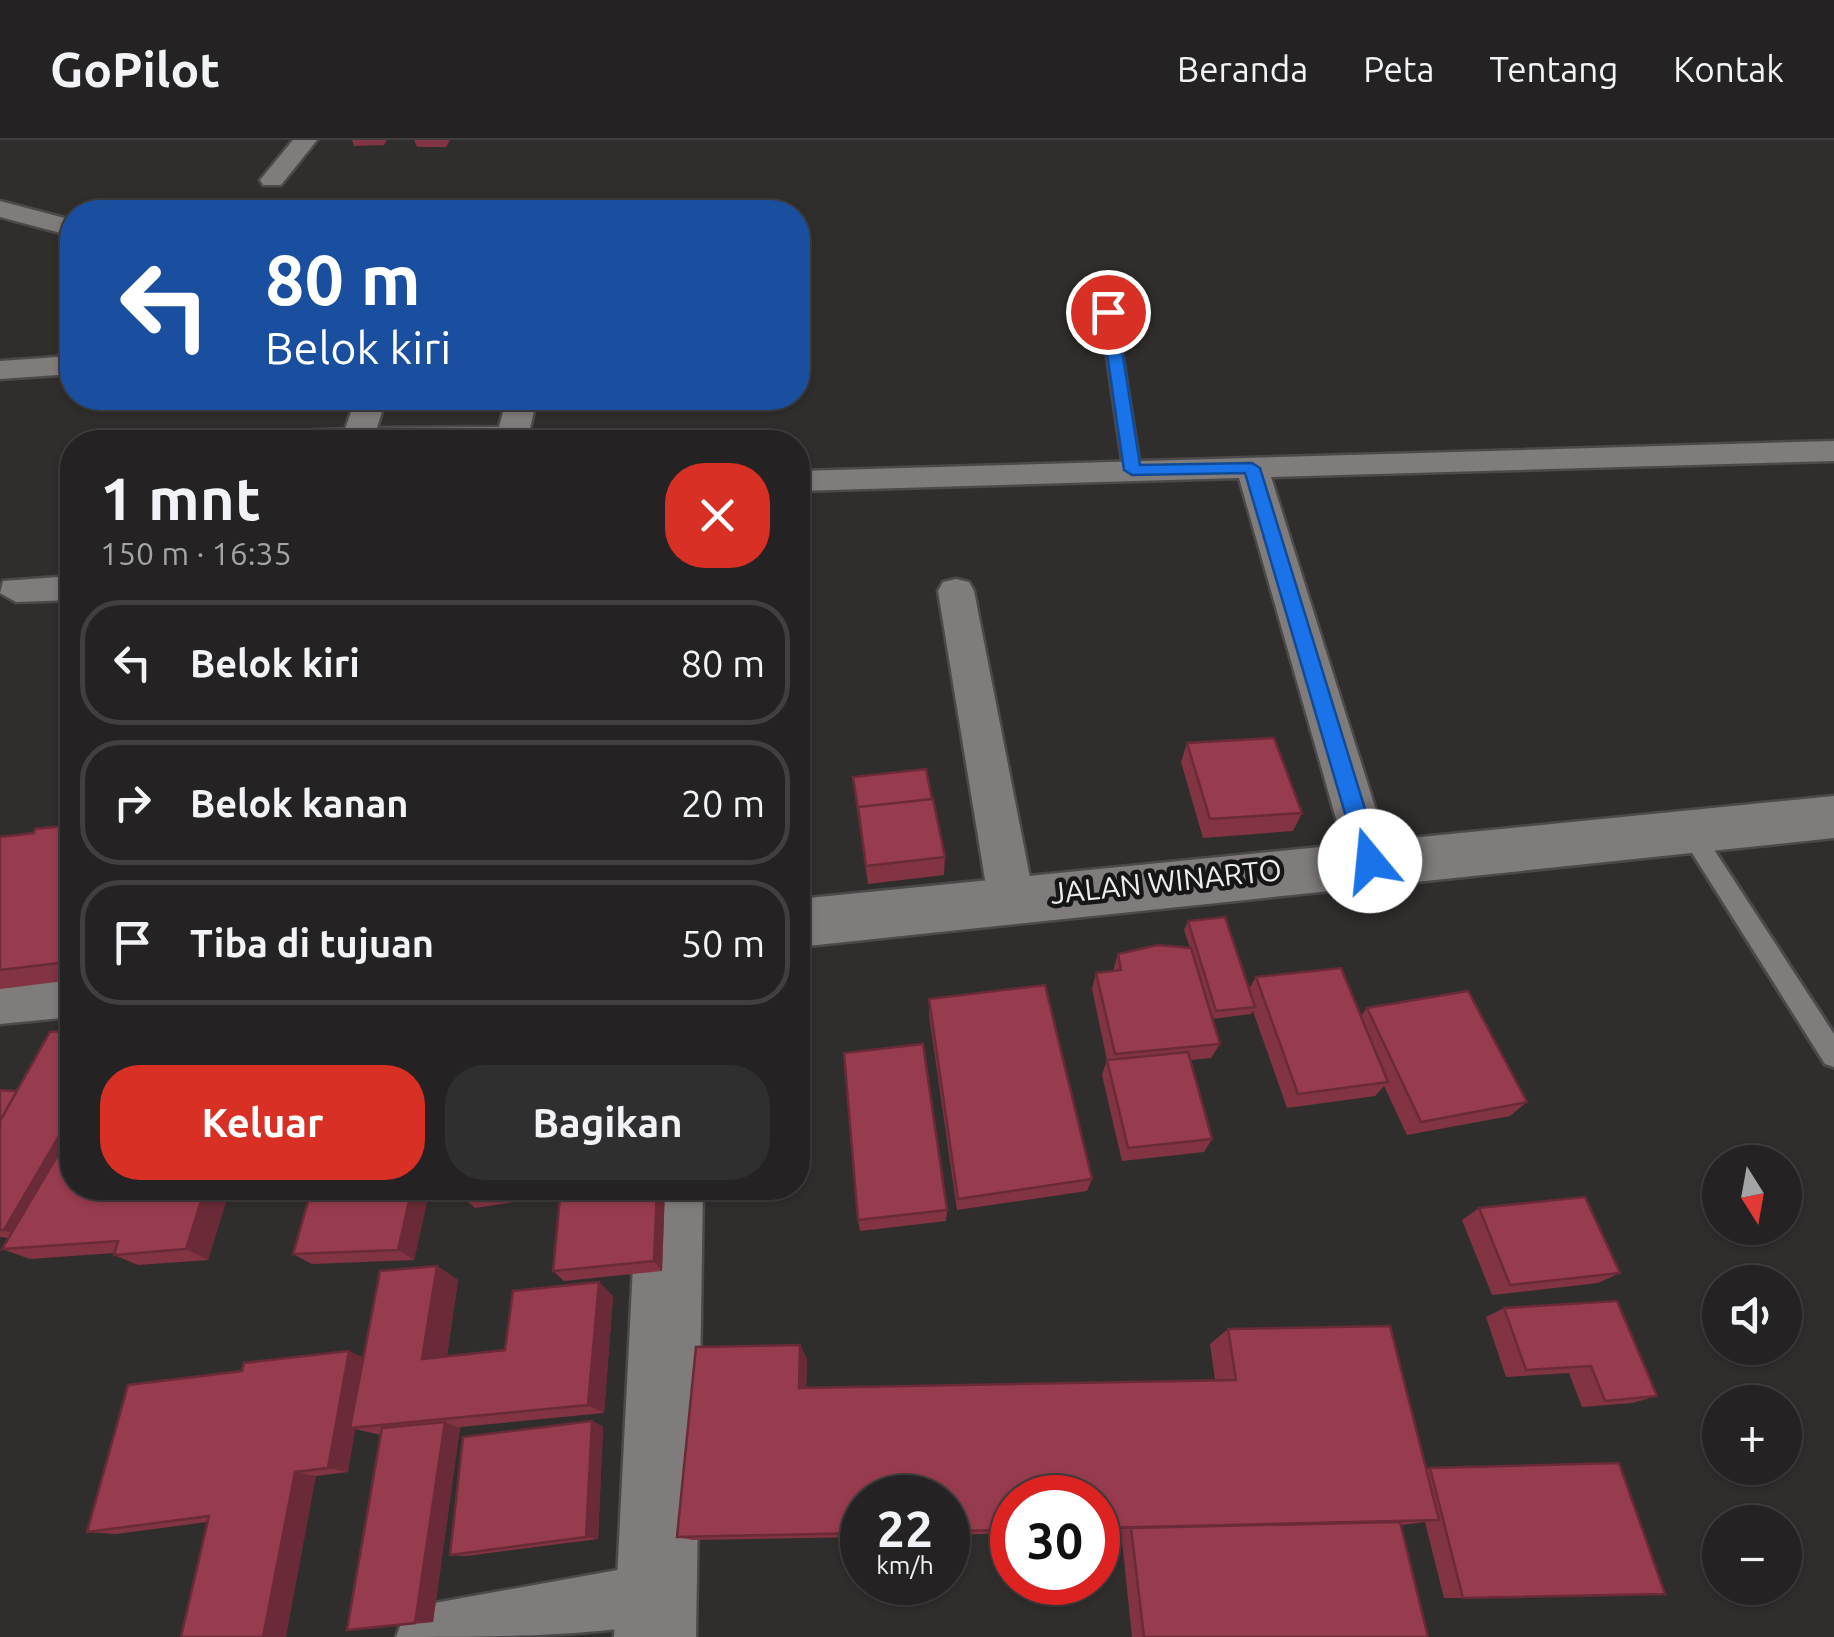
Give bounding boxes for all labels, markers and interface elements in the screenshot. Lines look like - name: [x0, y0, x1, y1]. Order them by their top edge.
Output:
- text: GoPilot: [50, 42, 220, 96]
- text: Beranda: [1177, 49, 1308, 89]
- text: Peta: [1363, 49, 1434, 89]
- text: Tentang: [1489, 49, 1618, 89]
- text: Kontak: [1673, 49, 1784, 89]
- icon: left: [100, 240, 230, 370]
- text: 80 m: [265, 240, 421, 318]
- pin: [1066, 270, 1151, 355]
- icon: arrive: [1081, 285, 1136, 340]
- text: Belok kiri: [265, 322, 451, 373]
- button: close: [665, 463, 770, 568]
- text: 1 mnt: [100, 464, 261, 531]
- text: 150 m · 16:35: [100, 535, 292, 571]
- icon: left: [105, 635, 160, 690]
- text: Belok kiri: [190, 642, 360, 684]
- text: 80 m: [681, 642, 765, 684]
- icon: right: [105, 775, 160, 830]
- text: Belok kanan: [190, 782, 409, 824]
- text: 20 m: [681, 782, 765, 824]
- position arrow: [1318, 809, 1422, 913]
- street label: JALAN WINARTO: [1048, 852, 1283, 910]
- icon: arrive: [105, 915, 160, 970]
- text: Tiba di tujuan: [190, 922, 434, 964]
- text: 50 m: [681, 922, 765, 964]
- button: Keluar: [100, 1065, 425, 1180]
- button: Bagikan: [445, 1065, 770, 1180]
- north arrow: [1702, 1145, 1802, 1245]
- map controls: [1702, 1145, 1802, 1605]
- button: sound: [1702, 1265, 1802, 1365]
- button: +: [1702, 1385, 1802, 1485]
- speed limit sign: 30: [990, 1475, 1120, 1605]
- text: 22: [877, 1500, 933, 1556]
- button: −: [1702, 1505, 1802, 1605]
- text: km/h: [876, 1551, 934, 1579]

